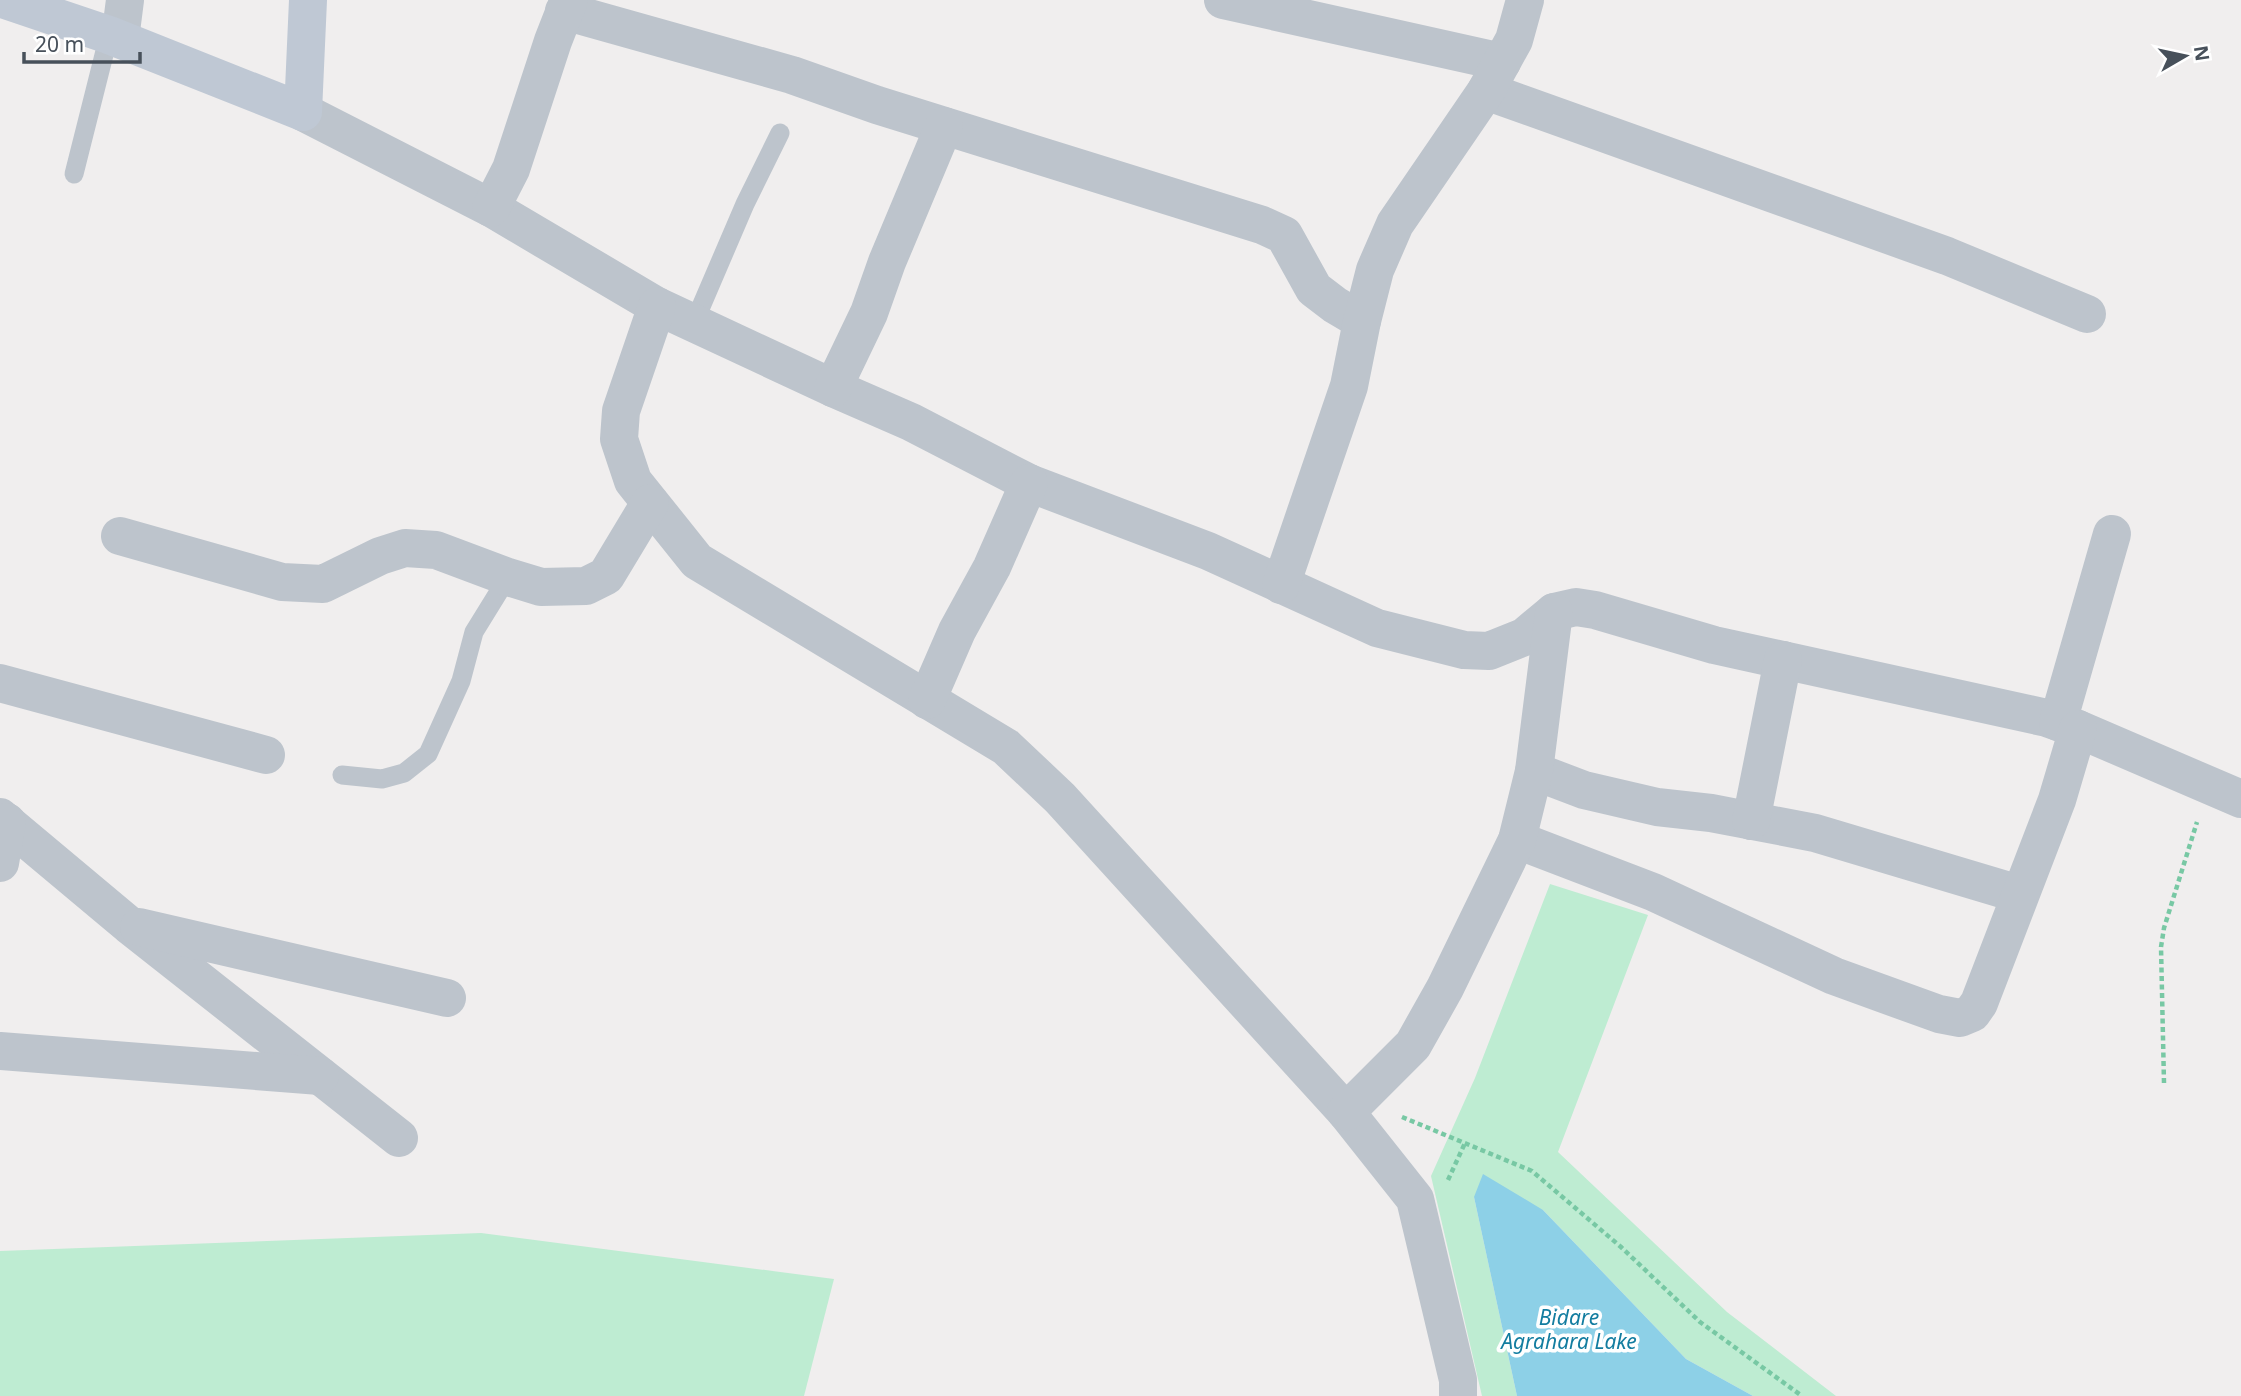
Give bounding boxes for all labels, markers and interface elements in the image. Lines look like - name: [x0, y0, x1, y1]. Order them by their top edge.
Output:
- scale bar: [24, 21, 140, 65]
- north arrow: [2150, 21, 2220, 91]
- text: 20 m: [35, 30, 84, 58]
- text: N: [2188, 44, 2216, 63]
- water label: Bidare Agrahara Lake: [1499, 1303, 1637, 1355]

